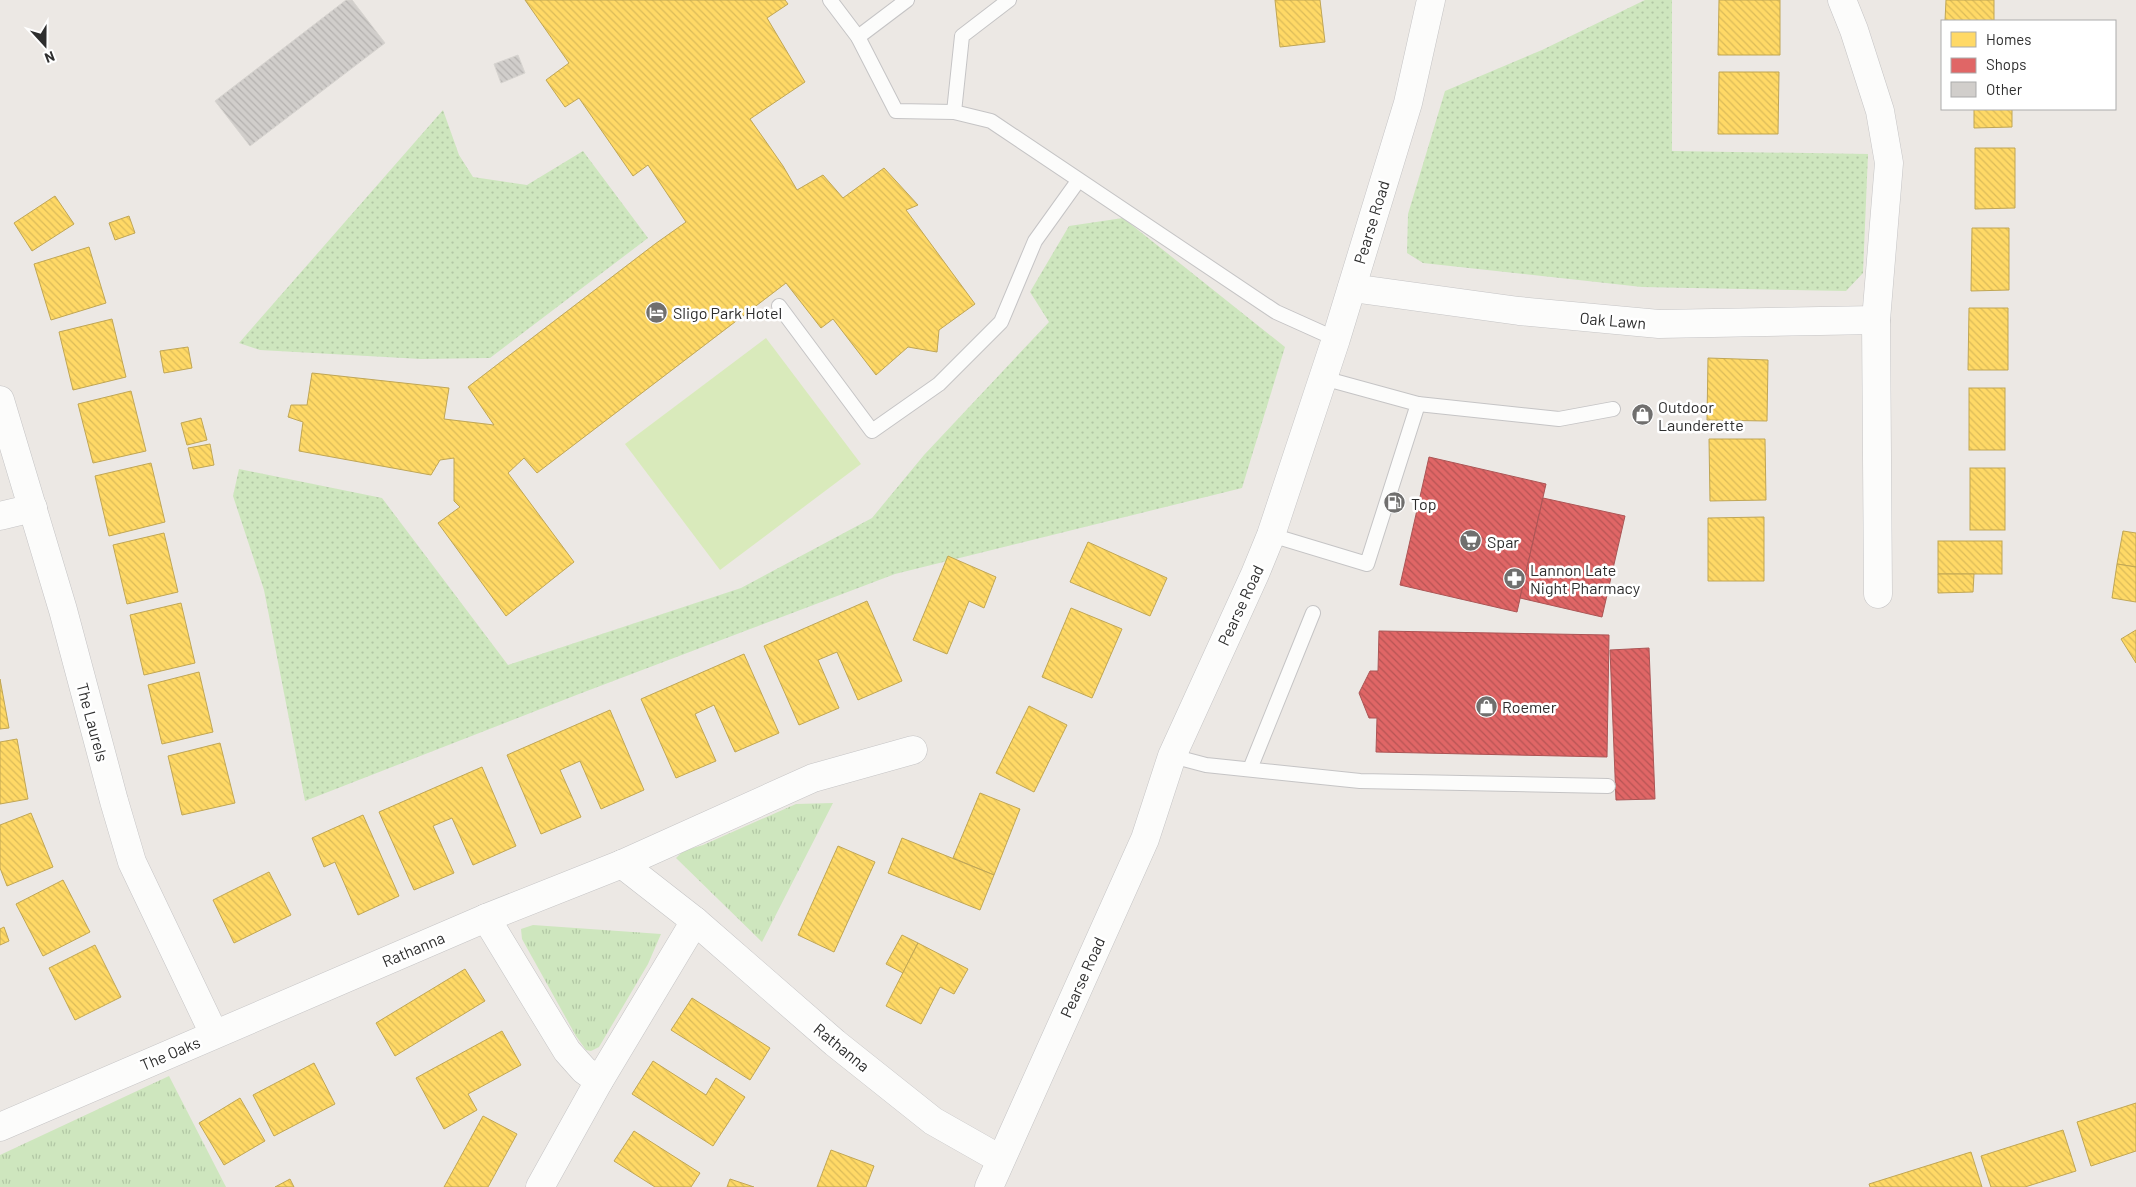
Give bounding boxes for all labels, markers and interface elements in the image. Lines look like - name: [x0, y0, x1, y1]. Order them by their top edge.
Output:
- north arrow: [20, 20, 70, 70]
- legend: [1941, 20, 2116, 110]
- text: Homes: [1986, 30, 2031, 48]
- text: N: [42, 48, 57, 67]
- text: Shops: [1986, 55, 2026, 73]
- text: Other: [1986, 80, 2023, 98]
- street label: Pearse Road: [1349, 178, 1393, 266]
- hotel icon: Sligo Park Hotel: [645, 300, 669, 324]
- place label: Sligo Park Hotel: [673, 303, 782, 322]
- street label: Oak Lawn: [1579, 308, 1647, 332]
- place label: Outdoor Launderette: [1658, 397, 1744, 434]
- shop icon: Outdoor Launderette: [1630, 403, 1654, 427]
- fuel station icon: Top: [1383, 491, 1407, 515]
- place label: Top: [1411, 494, 1437, 513]
- supermarket icon: Spar: [1459, 529, 1483, 553]
- place label: Spar: [1487, 532, 1519, 551]
- place label: Lannon Late Night Pharmacy: [1530, 560, 1641, 597]
- street label: Pearse Road: [1213, 562, 1267, 648]
- pharmacy icon: Lannon Late Night Pharmacy: [1502, 566, 1526, 590]
- street label: The Laurels: [73, 680, 113, 764]
- shop icon: Roemer: [1474, 694, 1498, 718]
- place label: Roemer: [1502, 697, 1557, 716]
- street label: Rathanna: [379, 927, 447, 971]
- street label: Pearse Road: [1056, 934, 1108, 1020]
- street label: Rathanna: [810, 1019, 874, 1075]
- street label: The Oaks: [137, 1032, 203, 1074]

